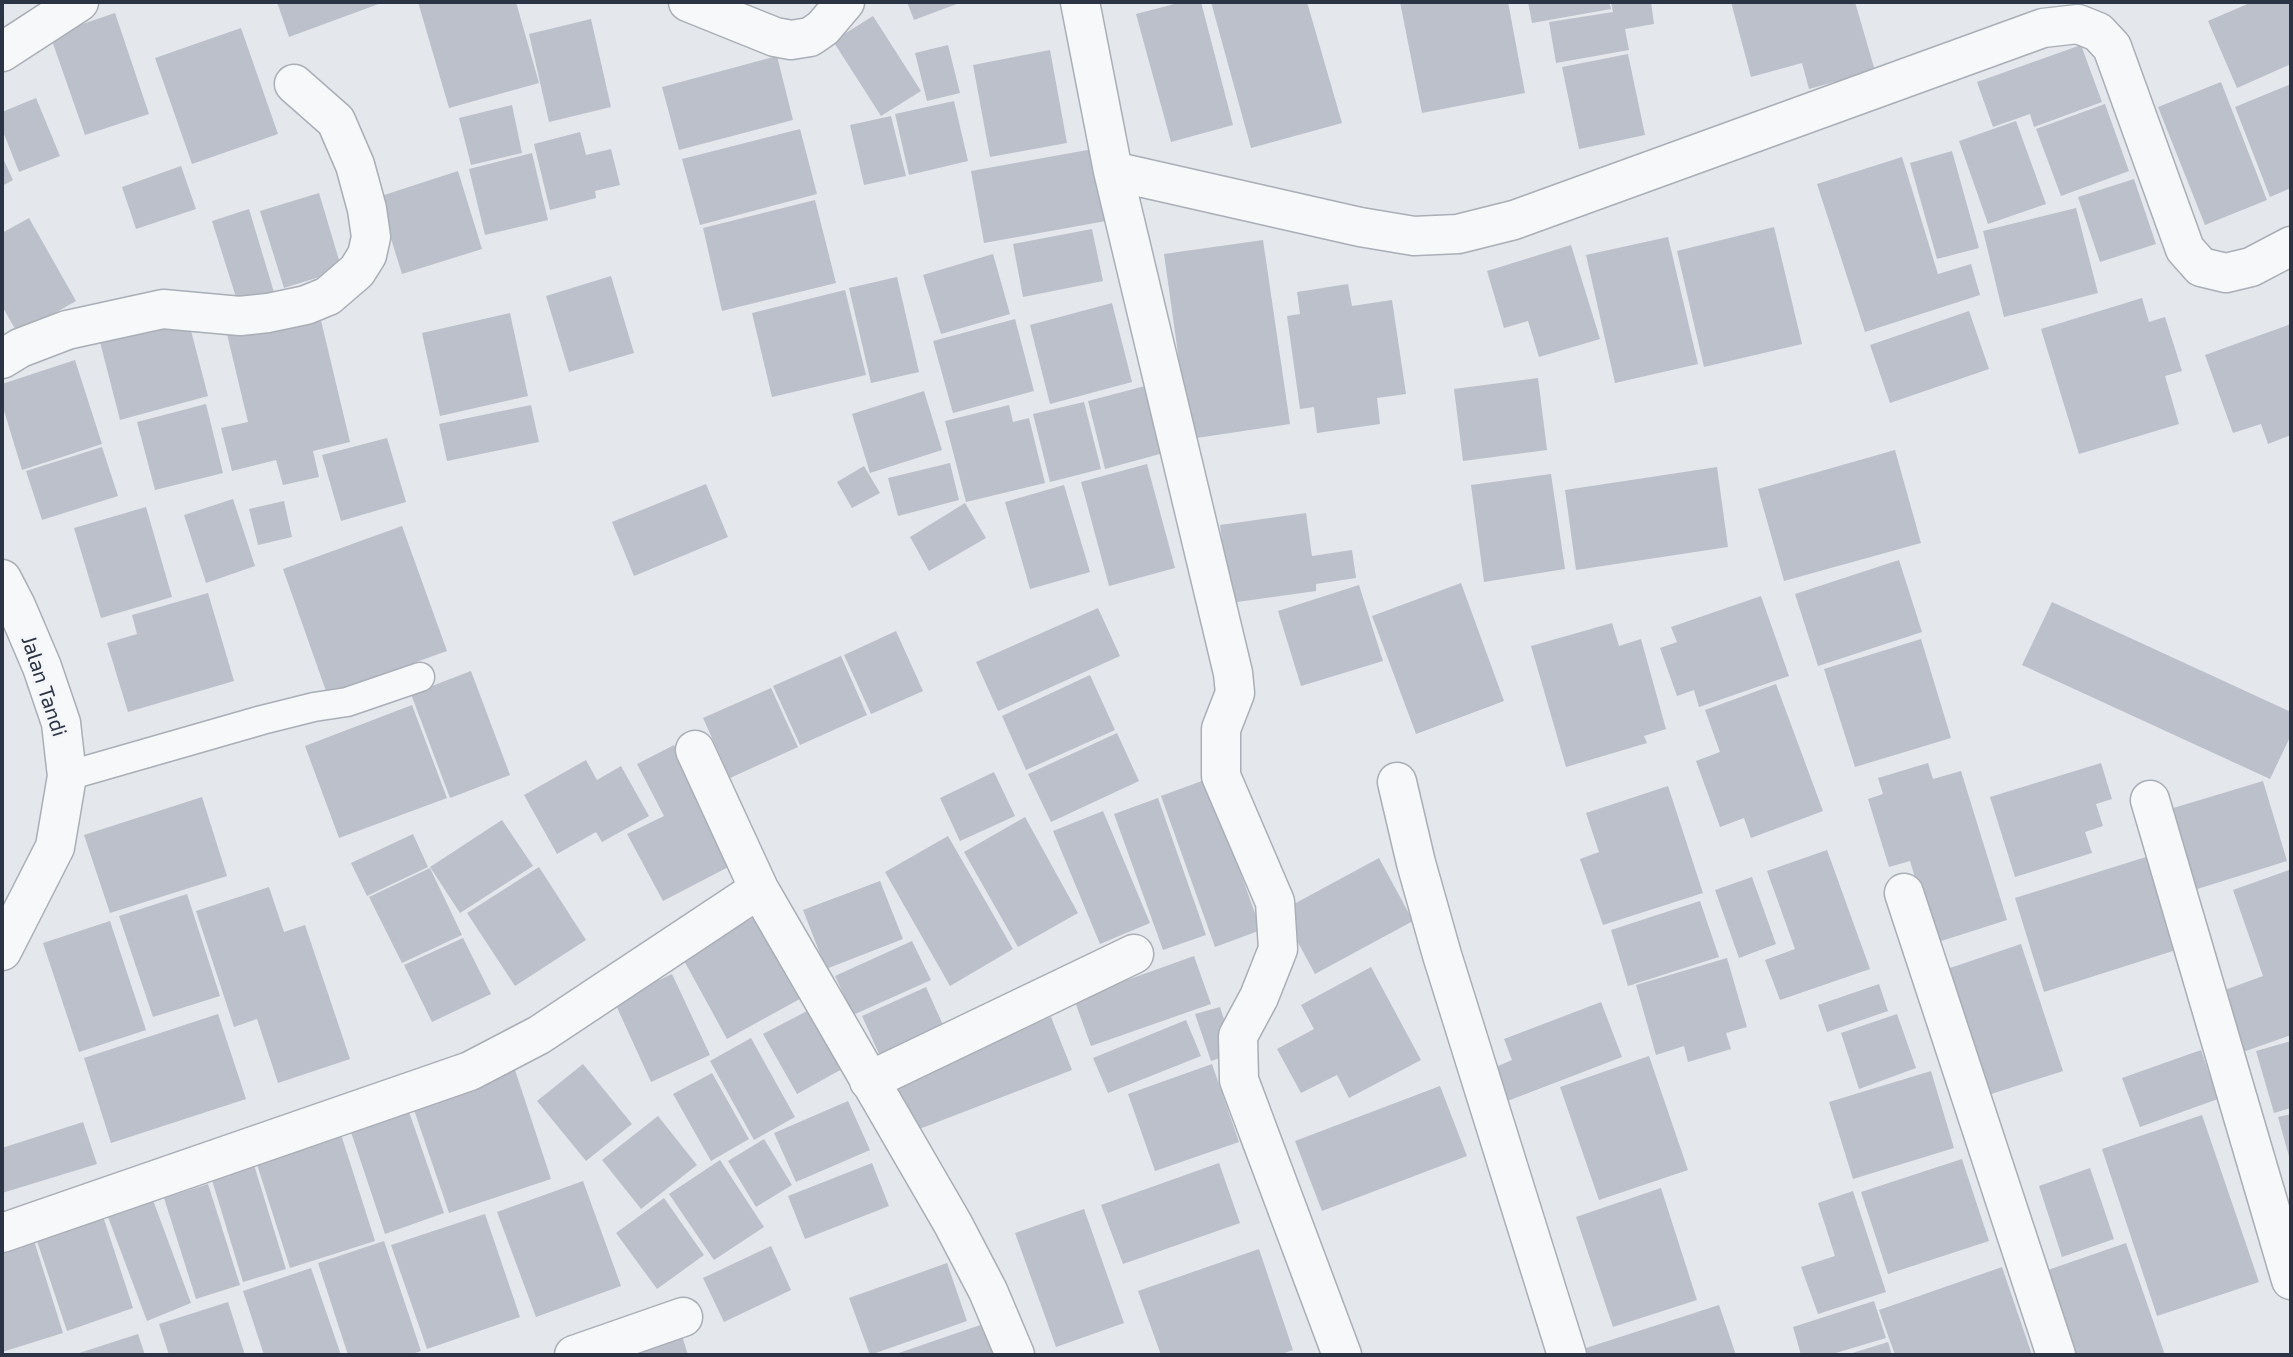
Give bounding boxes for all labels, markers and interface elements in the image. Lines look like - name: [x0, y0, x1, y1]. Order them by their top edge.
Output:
- street label: Jalan Tandi: [16, 632, 72, 740]

